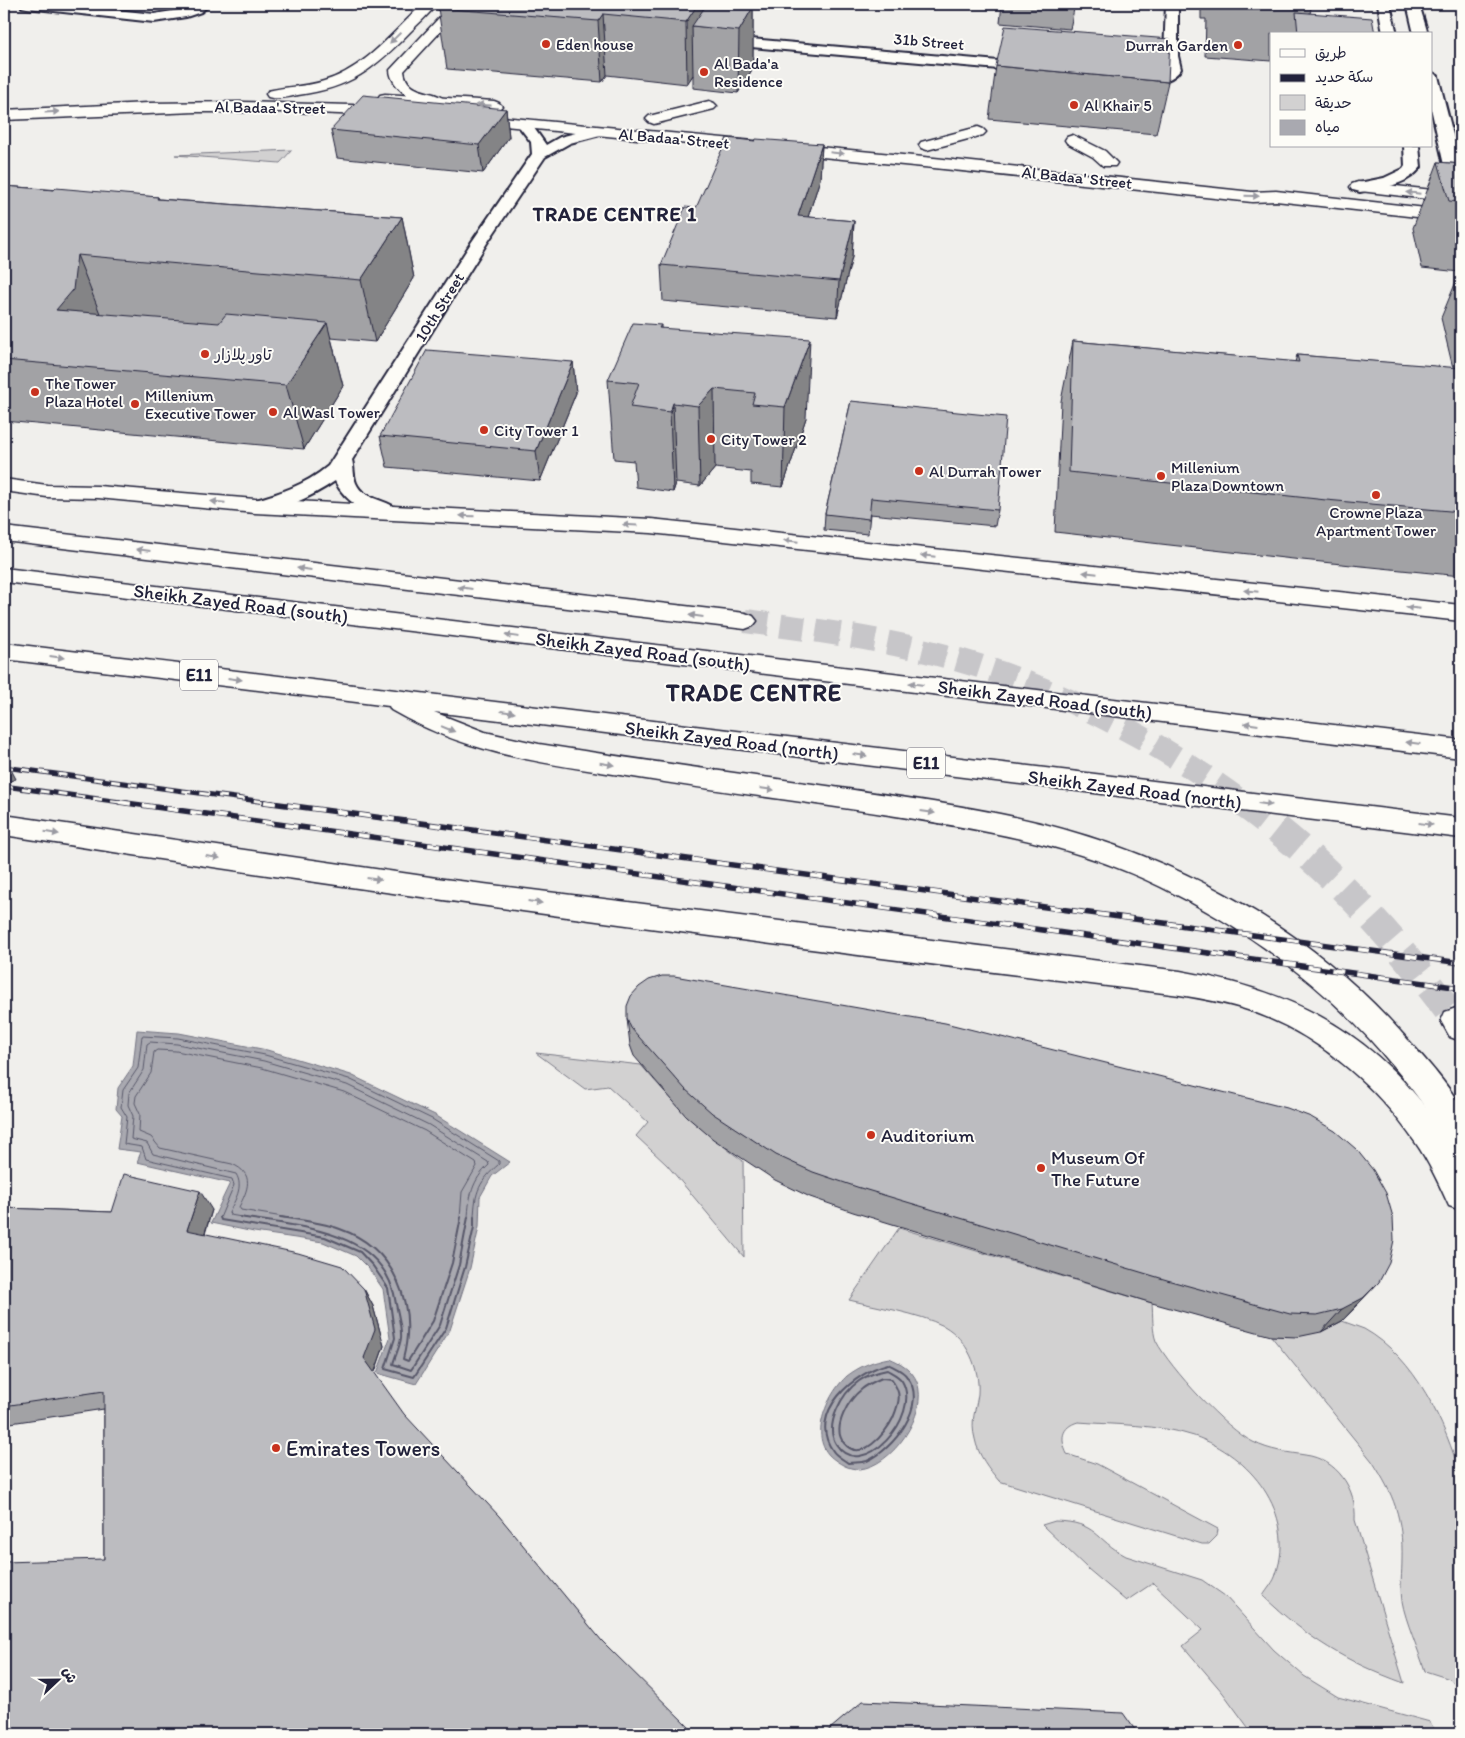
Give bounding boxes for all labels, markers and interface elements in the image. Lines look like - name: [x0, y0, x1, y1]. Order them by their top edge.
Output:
- street label: 31b Street: [893, 29, 965, 54]
- one-way arrow: [389, 32, 401, 44]
- legend: [1270, 32, 1432, 148]
- place label: Eden house: [556, 35, 634, 54]
- place label: Durrah Garden: [1125, 36, 1228, 55]
- marker: Eden house: [540, 38, 552, 50]
- marker: Durrah Garden: [1232, 39, 1244, 51]
- text: طريق: [1315, 44, 1347, 62]
- place label: Al Bada'a Residence: [714, 54, 783, 91]
- marker: Al Bada'a Residence: [698, 66, 710, 78]
- text: سكة حديد: [1315, 68, 1373, 86]
- text: حديقة: [1315, 94, 1352, 112]
- place label: Al Khair 5: [1084, 96, 1152, 115]
- street label: Al Badaa' Street: [214, 97, 326, 118]
- marker: Al Khair 5: [1068, 99, 1080, 111]
- one-way arrow: [476, 101, 492, 109]
- one-way arrow: [45, 107, 61, 115]
- text: مياه: [1315, 118, 1340, 136]
- street label: Al Badaa' Street: [618, 124, 730, 153]
- one-way arrow: [830, 149, 846, 157]
- street label: Al Badaa' Street: [1021, 162, 1133, 193]
- one-way arrow: [1404, 189, 1420, 197]
- one-way arrow: [1245, 193, 1261, 201]
- district label: TRADE CENTRE 1: [532, 202, 697, 226]
- street label: 10th Street: [411, 269, 468, 345]
- place label: تاور پلازار: [213, 345, 272, 365]
- marker: تاور پلازار: [199, 348, 211, 360]
- place label: The Tower Plaza Hotel: [45, 374, 124, 411]
- marker: The Tower Plaza Hotel: [29, 386, 41, 398]
- place label: Millenium Executive Tower: [145, 386, 257, 423]
- marker: Millenium Executive Tower: [129, 398, 141, 410]
- place label: Al Wasl Tower: [283, 403, 380, 422]
- marker: Al Wasl Tower: [267, 406, 279, 418]
- place label: City Tower 1: [494, 421, 579, 440]
- marker: City Tower 1: [478, 424, 490, 436]
- place label: City Tower 2: [721, 430, 807, 449]
- marker: City Tower 2: [705, 433, 717, 445]
- place label: Millenium Plaza Downtown: [1171, 458, 1284, 495]
- place label: Al Durrah Tower: [929, 462, 1042, 481]
- marker: Al Durrah Tower: [913, 465, 925, 477]
- marker: Millenium Plaza Downtown: [1155, 470, 1167, 482]
- marker: Crowne Plaza Apartment Tower: [1370, 489, 1382, 501]
- one-way arrow: [210, 498, 226, 506]
- place label: Crowne Plaza Apartment Tower: [1316, 503, 1436, 540]
- one-way arrow: [459, 512, 475, 520]
- one-way arrow: [621, 520, 637, 528]
- one-way arrow: [783, 536, 799, 544]
- one-way arrow: [134, 546, 150, 554]
- one-way arrow: [920, 552, 936, 560]
- one-way arrow: [296, 565, 312, 573]
- one-way arrow: [1081, 569, 1097, 577]
- street label: Sheikh Zayed Road (south): [132, 579, 350, 628]
- one-way arrow: [457, 584, 473, 592]
- one-way arrow: [1243, 587, 1259, 595]
- one-way arrow: [1404, 604, 1420, 612]
- one-way arrow: [688, 612, 704, 620]
- street label: Sheikh Zayed Road (south): [534, 627, 752, 676]
- one-way arrow: [503, 632, 519, 640]
- one-way arrow: [49, 653, 65, 661]
- road number: E11: [180, 660, 218, 690]
- one-way arrow: [228, 675, 244, 683]
- street label: Sheikh Zayed Road (south): [936, 675, 1154, 724]
- district label: TRADE CENTRE: [665, 678, 842, 707]
- one-way arrow: [908, 680, 924, 688]
- one-way arrow: [500, 708, 516, 716]
- street label: Sheikh Zayed Road (north): [624, 716, 840, 765]
- one-way arrow: [1243, 720, 1259, 728]
- one-way arrow: [441, 726, 455, 734]
- one-way arrow: [1405, 739, 1421, 747]
- road number: E11: [907, 748, 945, 778]
- one-way arrow: [853, 751, 869, 759]
- one-way arrow: [599, 760, 615, 768]
- street label: Sheikh Zayed Road (north): [1027, 765, 1243, 814]
- one-way arrow: [759, 786, 775, 794]
- one-way arrow: [1257, 800, 1273, 808]
- one-way arrow: [920, 808, 936, 816]
- one-way arrow: [1419, 820, 1435, 828]
- one-way arrow: [44, 830, 60, 838]
- one-way arrow: [205, 853, 221, 861]
- one-way arrow: [366, 876, 382, 884]
- one-way arrow: [527, 898, 543, 906]
- place label: Auditorium: [881, 1124, 974, 1147]
- marker: Auditorium: [865, 1129, 877, 1141]
- place label: Museum Of The Future: [1051, 1146, 1146, 1191]
- marker: Museum Of The Future: [1035, 1162, 1047, 1174]
- place label: Emirates Towers: [286, 1435, 440, 1462]
- marker: Emirates Towers: [270, 1442, 282, 1454]
- north arrow: [32, 1656, 82, 1706]
- text: ش: [59, 1665, 80, 1686]

